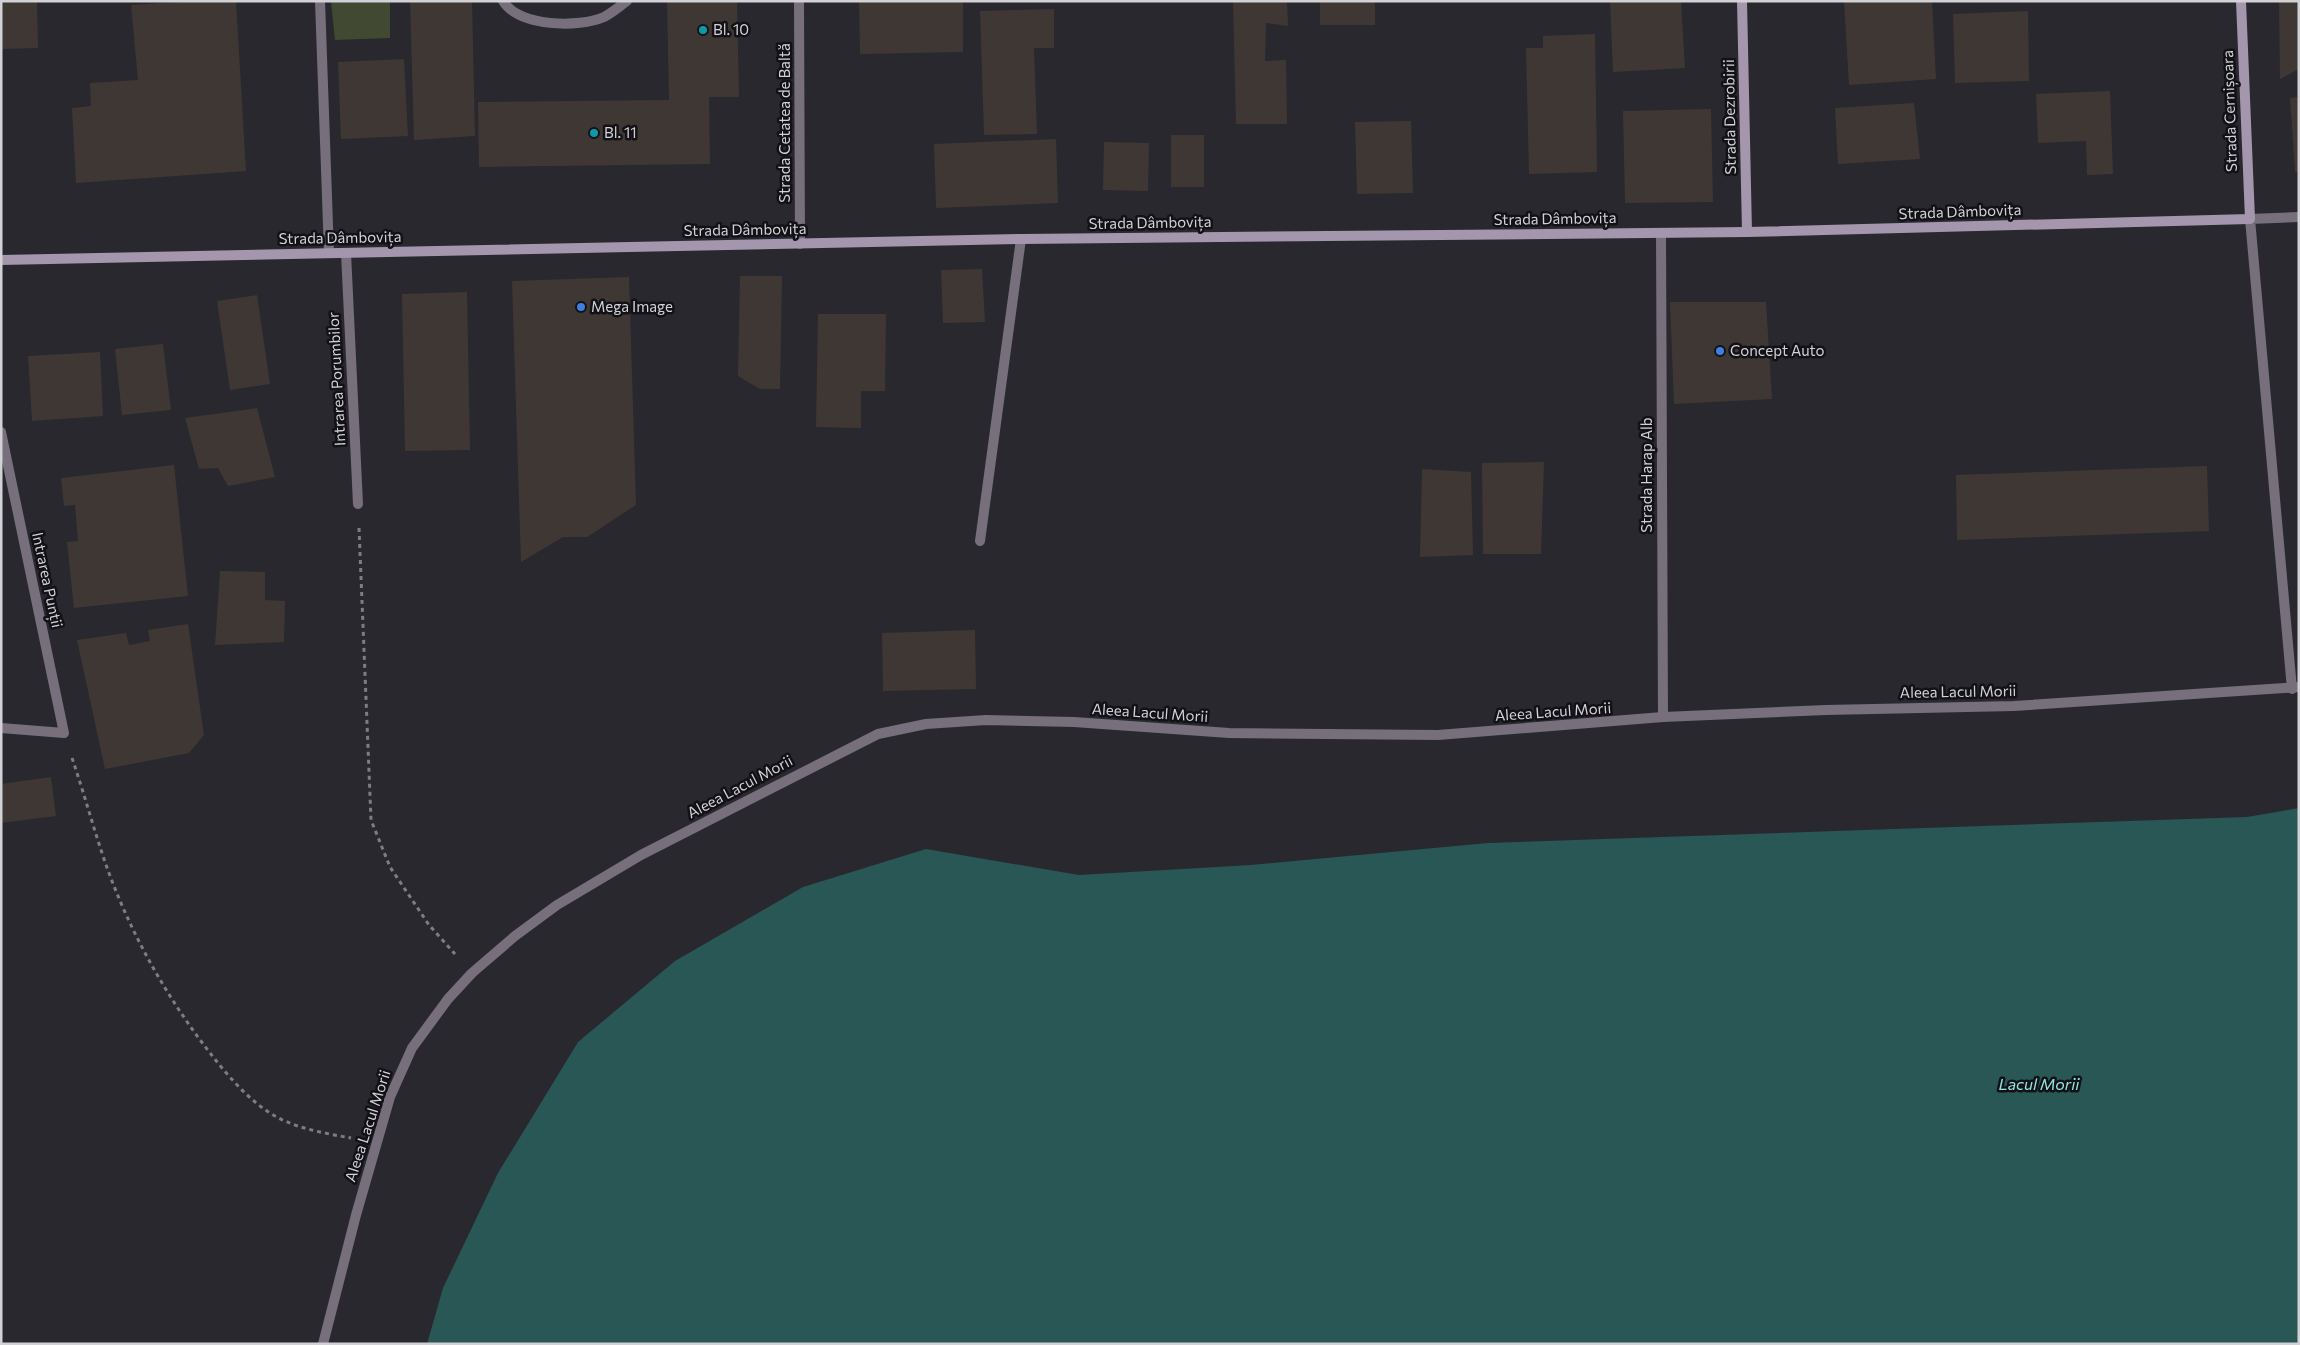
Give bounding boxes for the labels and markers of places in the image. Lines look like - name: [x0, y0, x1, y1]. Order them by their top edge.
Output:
- place label: Bl. 10: [713, 20, 749, 38]
- marker: Bl. 10: [697, 24, 709, 36]
- place label: Bl. 11: [604, 123, 637, 141]
- marker: Bl. 11: [588, 127, 600, 139]
- place label: Mega Image: [591, 297, 673, 315]
- marker: Mega Image: [575, 301, 587, 313]
- place label: Concept Auto: [1730, 341, 1825, 359]
- marker: Concept Auto: [1714, 345, 1726, 357]

